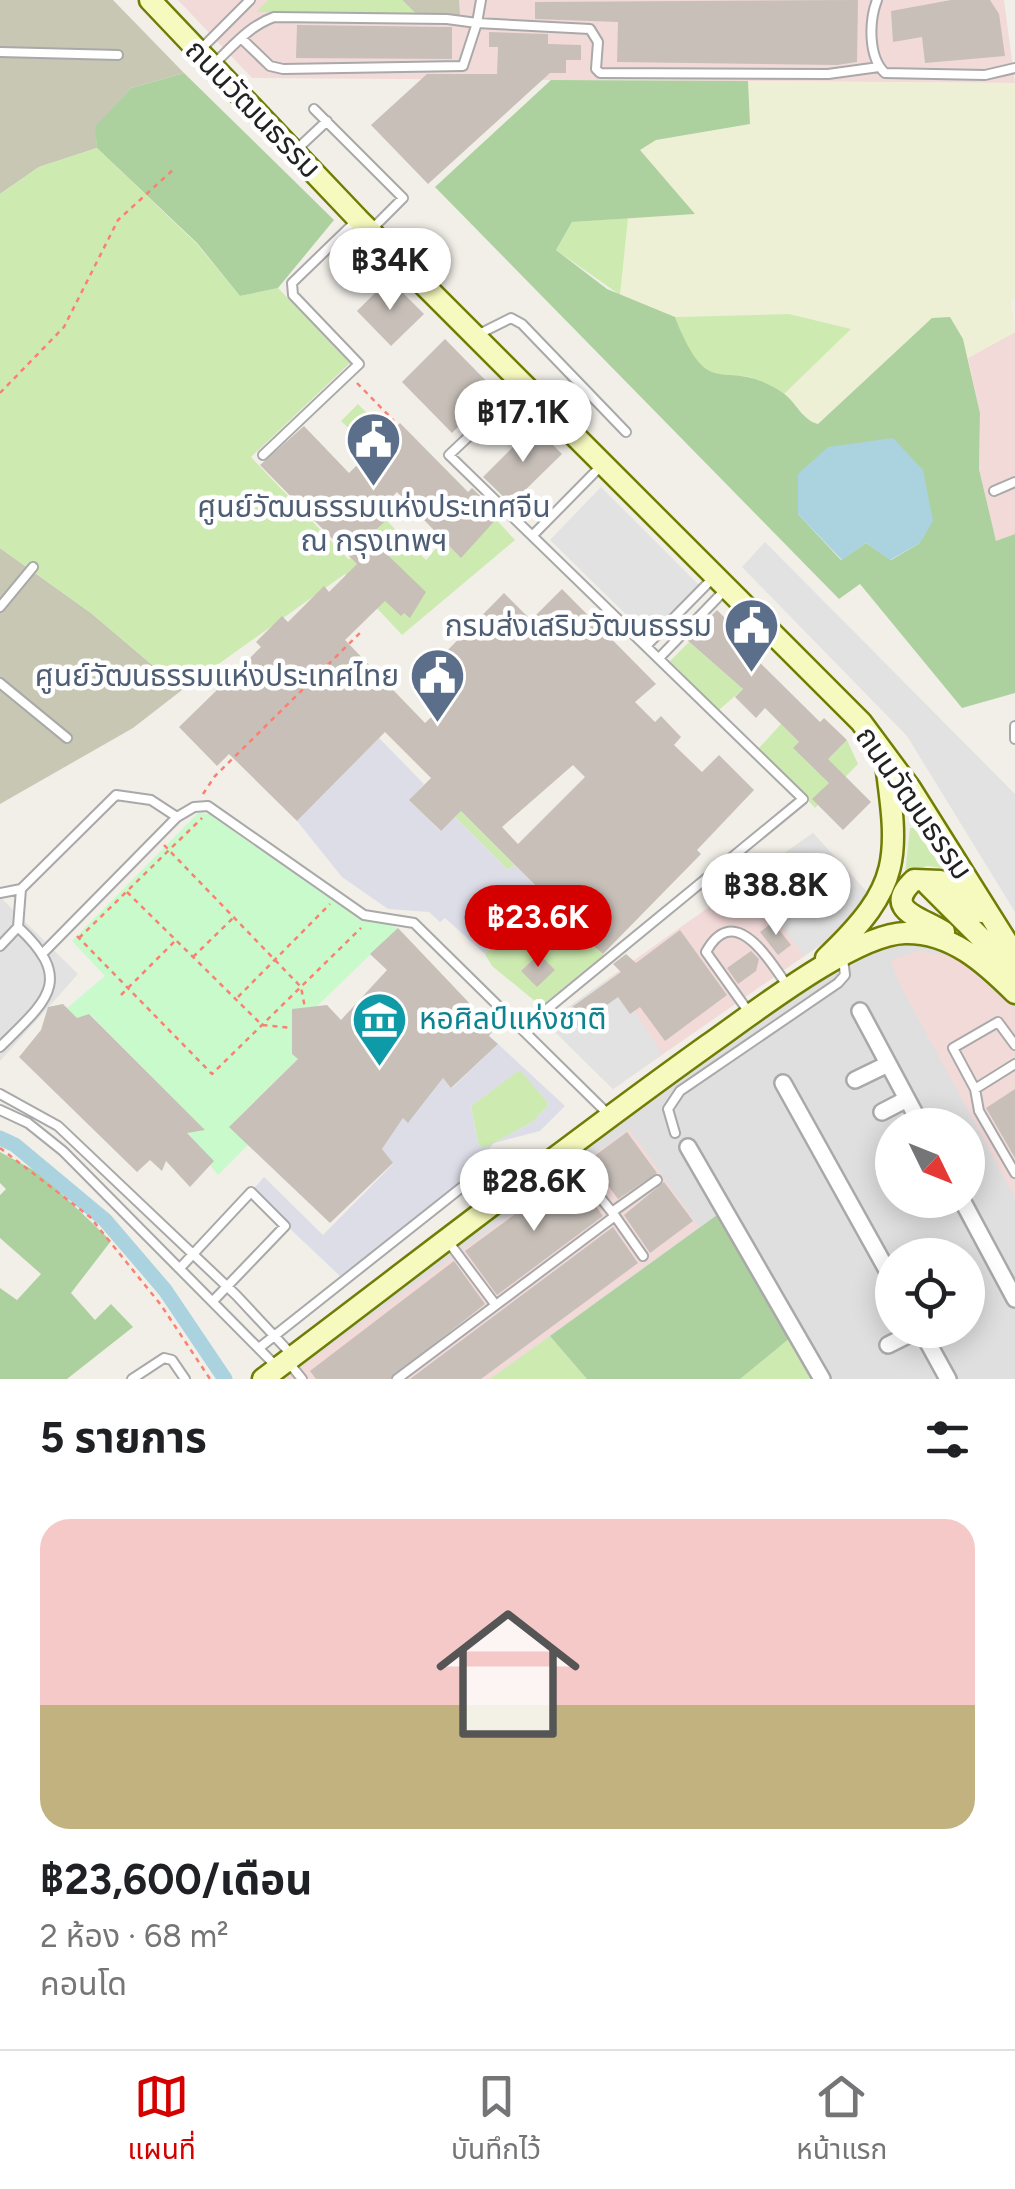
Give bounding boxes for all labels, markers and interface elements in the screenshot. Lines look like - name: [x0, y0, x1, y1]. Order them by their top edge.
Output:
- street label: ถนนวัฒนธรรม: [178, 31, 329, 186]
- pin: ฿34K: [331, 228, 449, 313]
- text: ฿34K: [351, 241, 429, 279]
- pin: ฿17.1K: [442, 380, 604, 465]
- text: ฿17.1K: [477, 393, 569, 431]
- public building icon: ศูนย์วัฒนธรรมแห่งประเทศจีน ณ กรุงเทพฯ: [344, 409, 404, 488]
- place label: ศูนย์วัฒนธรรมแห่งประเทศจีน ณ กรุงเทพฯ: [197, 488, 551, 559]
- public building icon: กรมส่งเสริมวัฒนธรรม: [721, 596, 781, 675]
- place label: กรมส่งเสริมวัฒนธรรม: [445, 607, 712, 644]
- public building icon: ศูนย์วัฒนธรรมแห่งประเทศไทย: [408, 646, 468, 725]
- place label: ศูนย์วัฒนธรรมแห่งประเทศไทย: [35, 657, 399, 694]
- street label: ถนนวัฒนธรรม: [848, 719, 981, 887]
- pin: ฿38.8K: [695, 853, 857, 938]
- text: ฿38.8K: [724, 866, 828, 904]
- pin: ฿23.6K: [457, 885, 619, 970]
- text: ฿23.6K: [487, 898, 589, 936]
- museum icon: หอศิลป์แห่งชาติ: [350, 989, 410, 1068]
- place label: หอศิลป์แห่งชาติ: [419, 1000, 606, 1037]
- north arrow: [875, 1108, 985, 1218]
- map controls: [875, 1108, 985, 1348]
- pin: ฿28.6K: [453, 1149, 615, 1234]
- text: ฿28.6K: [482, 1162, 586, 1200]
- button: locate: [875, 1238, 985, 1348]
- text: 5 รายการ: [40, 1412, 207, 1463]
- icon: filters: [920, 1412, 975, 1467]
- icon: home: [418, 1584, 598, 1764]
- text: ฿23,600/เดือน: [40, 1854, 312, 1905]
- text: 2 ห้อง · 68 m²: [40, 1917, 229, 1955]
- text: คอนโด: [40, 1965, 127, 2003]
- tab: แผนที่: [128, 2069, 196, 2172]
- tab: บันทึกไว้: [451, 2069, 541, 2172]
- tab: หน้าแรก: [796, 2069, 887, 2172]

